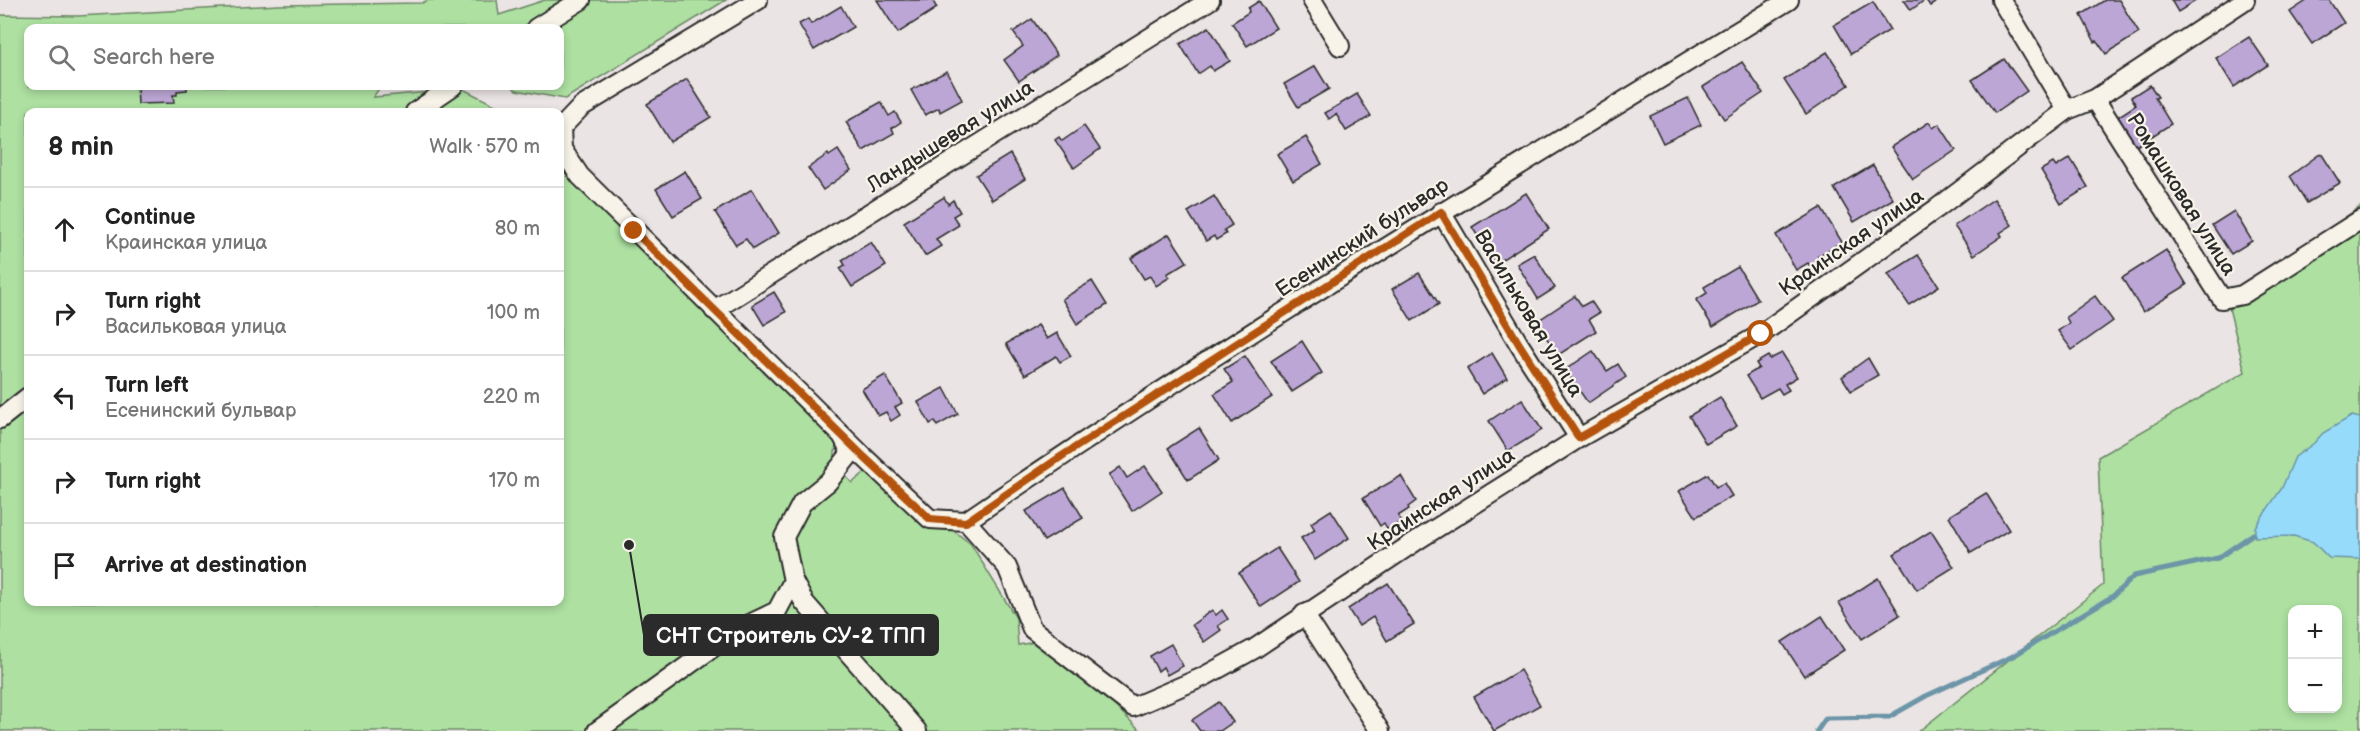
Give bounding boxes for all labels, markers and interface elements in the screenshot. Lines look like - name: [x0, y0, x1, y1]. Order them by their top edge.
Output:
- search box: [24, 24, 564, 90]
- icon: search: [45, 41, 78, 74]
- text: Search here: [93, 44, 215, 71]
- street label: Ландышевая улица: [861, 75, 1039, 198]
- street label: Ромашковая улица: [2121, 108, 2242, 281]
- text: 8 min: [48, 132, 114, 163]
- text: Walk · 570 m: [429, 135, 540, 159]
- street label: Есенинский бульвар: [1271, 172, 1453, 303]
- street label: Краинская улица: [1774, 183, 1929, 302]
- text: Continue: [105, 204, 195, 231]
- icon: ahead: [48, 213, 81, 246]
- text: 80 m: [495, 217, 540, 241]
- route end: [620, 217, 646, 243]
- street label: Васильковая улица: [1469, 225, 1589, 402]
- text: Краинская улица: [105, 231, 267, 255]
- text: Turn right: [105, 288, 201, 315]
- icon: right: [48, 297, 81, 330]
- text: 100 m: [487, 301, 540, 325]
- text: Васильковая улица: [105, 315, 287, 339]
- route start: [1747, 320, 1773, 346]
- text: Turn left: [105, 372, 189, 399]
- icon: left: [48, 381, 81, 414]
- text: 220 m: [483, 385, 540, 409]
- text: Есенинский бульвар: [105, 399, 296, 423]
- street label: Краинская улица: [1363, 442, 1520, 556]
- icon: right: [48, 465, 81, 498]
- text: Turn right: [105, 468, 201, 495]
- text: 170 m: [489, 469, 540, 493]
- icon: arrive: [48, 549, 81, 582]
- text: Arrive at destination: [105, 552, 307, 579]
- map controls: [2288, 605, 2342, 713]
- button: +: [2288, 605, 2342, 659]
- callout: СНТ Строитель СУ-2 ТПП: [644, 615, 938, 655]
- text: СНТ Строитель СУ-2 ТПП: [656, 623, 926, 650]
- button: −: [2288, 659, 2342, 713]

